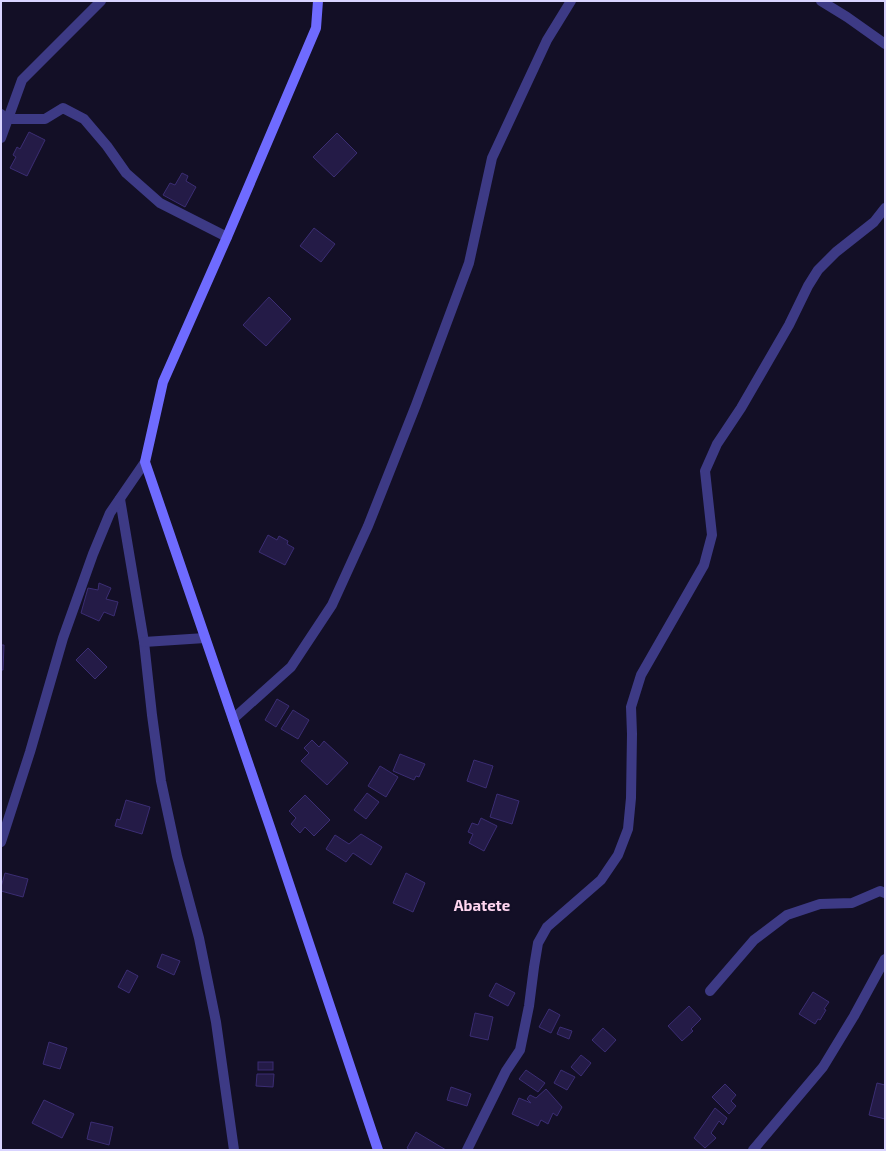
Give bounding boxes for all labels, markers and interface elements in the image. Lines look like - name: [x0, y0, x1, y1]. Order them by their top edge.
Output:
- district label: Abatete: [454, 896, 510, 914]

